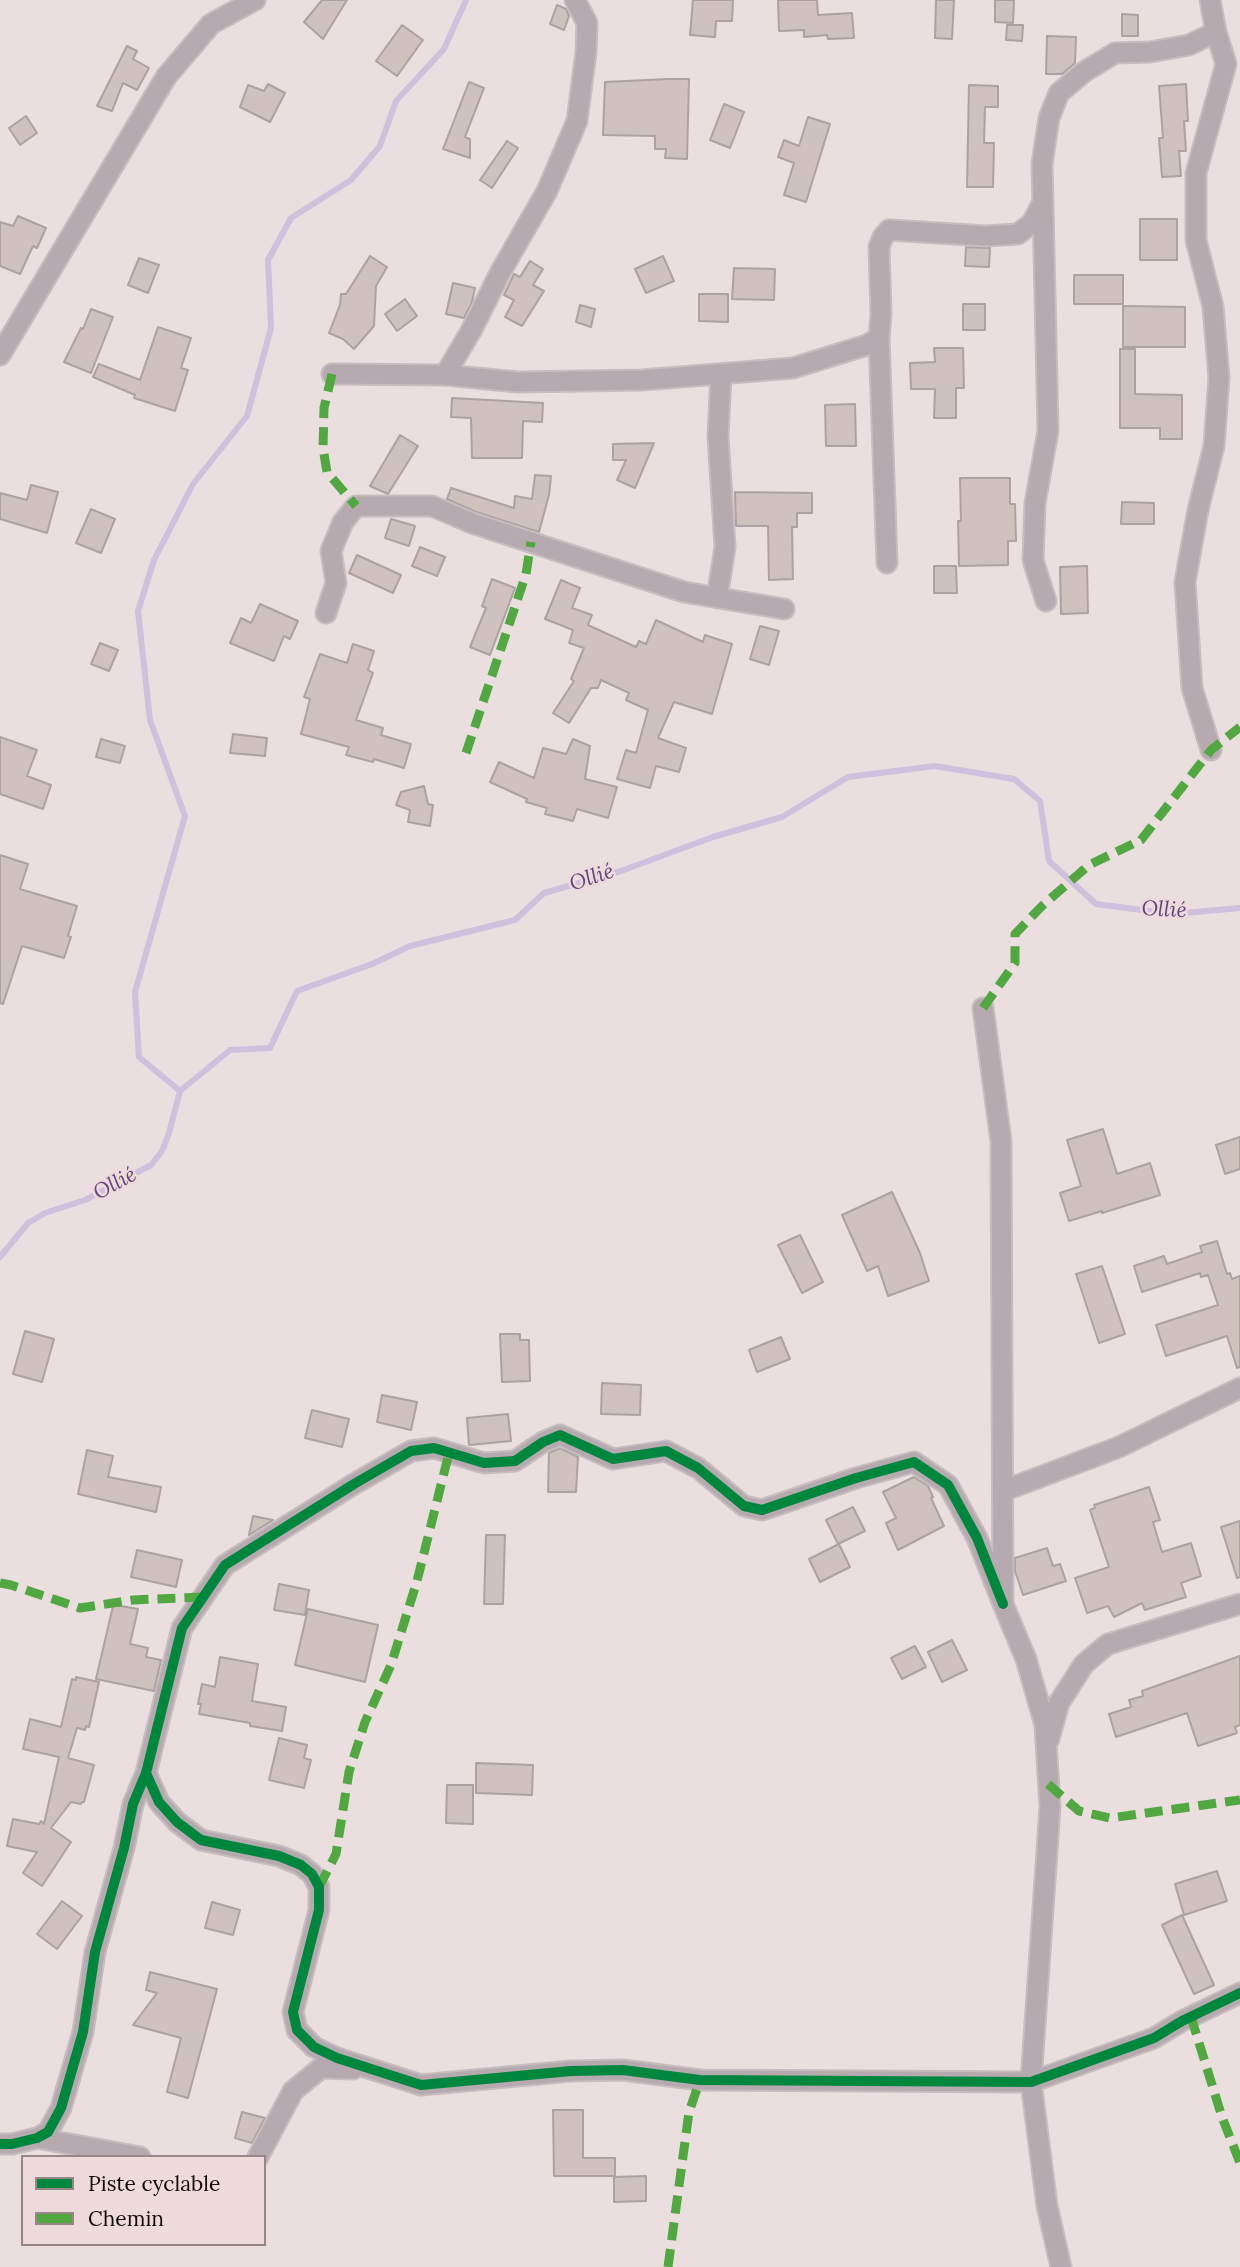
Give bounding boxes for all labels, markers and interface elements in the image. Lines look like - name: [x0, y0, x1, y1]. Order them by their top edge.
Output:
- water label: Ollié: [567, 859, 617, 897]
- water label: Ollié: [1141, 896, 1187, 924]
- water label: Ollié: [89, 1162, 141, 1206]
- legend: [21, 2155, 266, 2246]
- text: Piste cyclable: [88, 2170, 220, 2197]
- text: Chemin: [88, 2205, 164, 2232]

